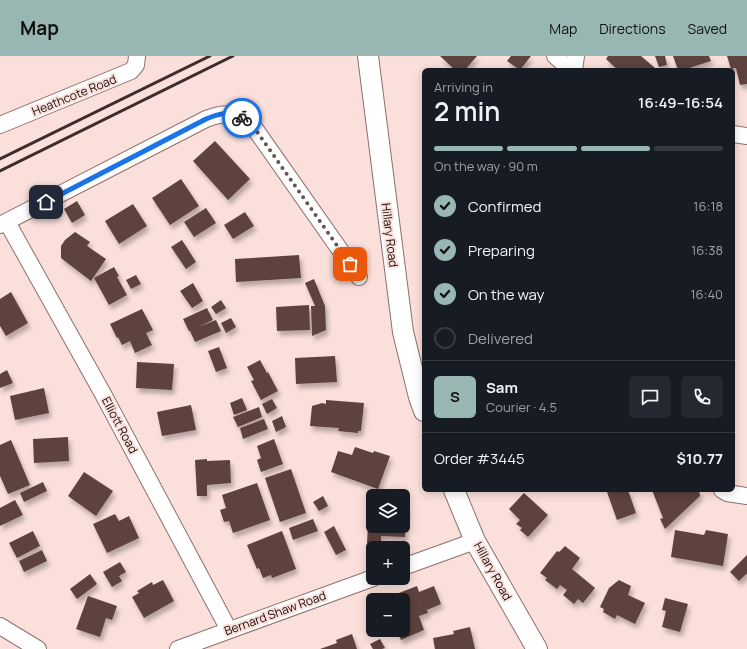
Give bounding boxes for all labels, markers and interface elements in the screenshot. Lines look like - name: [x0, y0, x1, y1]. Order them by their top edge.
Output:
- text: Map: [20, 15, 59, 41]
- text: Map: [549, 19, 577, 38]
- text: Directions: [599, 19, 666, 38]
- text: Saved: [688, 19, 727, 38]
- street label: Heathcote Road: [29, 70, 119, 120]
- text: Arriving in: [434, 78, 493, 96]
- text: 16:49–16:54: [638, 92, 723, 113]
- text: 2 min: [434, 93, 500, 129]
- courier: [222, 98, 262, 138]
- icon: bike: [231, 107, 253, 129]
- text: On the way · 90 m: [434, 157, 538, 175]
- pin: [29, 185, 63, 219]
- icon: home: [35, 191, 57, 213]
- icon: check: [434, 195, 456, 217]
- text: Confirmed: [468, 196, 541, 217]
- text: 16:18: [693, 197, 723, 215]
- street label: Hillary Road: [378, 202, 402, 268]
- icon: check: [434, 239, 456, 261]
- text: Preparing: [468, 240, 535, 261]
- text: 16:38: [691, 241, 723, 259]
- pin: [333, 247, 367, 281]
- icon: bag: [339, 253, 361, 275]
- icon: check: [434, 283, 456, 305]
- text: On the way: [468, 284, 544, 305]
- text: 16:40: [690, 285, 723, 303]
- text: Delivered: [468, 328, 533, 349]
- button: chat: [629, 376, 671, 418]
- button: phone: [681, 376, 723, 418]
- text: Sam: [486, 377, 518, 398]
- text: S: [450, 386, 460, 407]
- street label: Elliott Road: [98, 394, 142, 456]
- text: Courier · 4.5: [486, 398, 557, 416]
- text: Order #3445: [434, 448, 525, 469]
- text: $10.77: [676, 448, 723, 469]
- map controls: [366, 489, 410, 637]
- button: layers: [366, 489, 410, 533]
- street label: Hillary Road: [470, 539, 516, 603]
- button: +: [366, 541, 410, 585]
- street label: Bernard Shaw Road: [222, 587, 328, 639]
- button: −: [366, 593, 410, 637]

